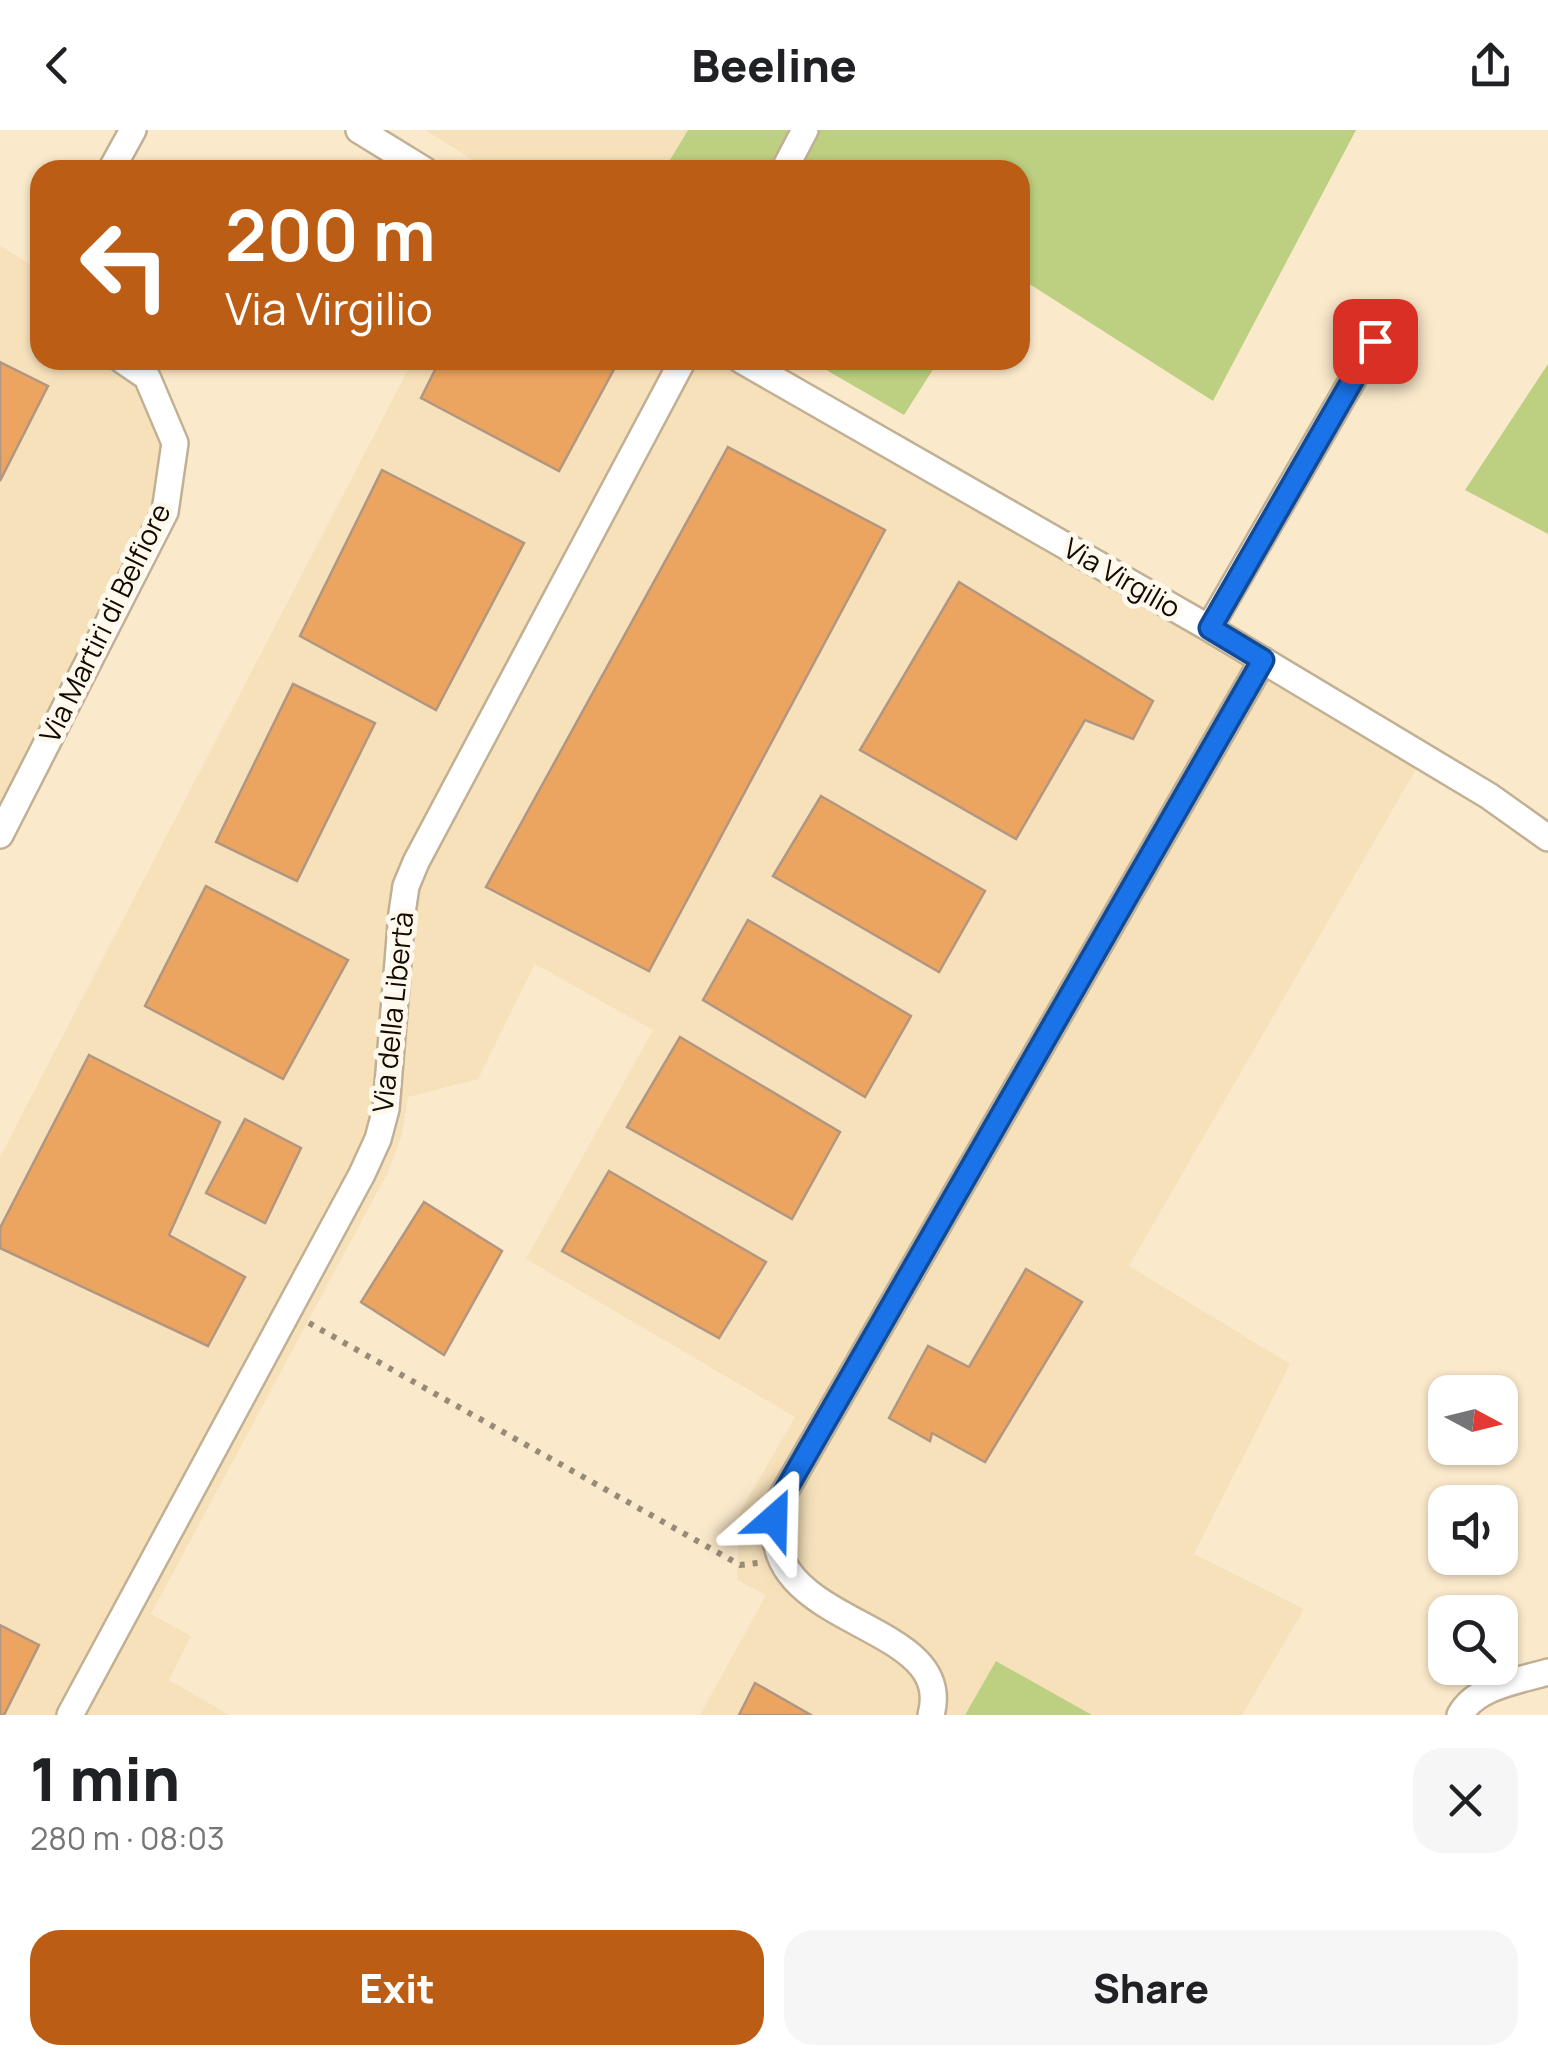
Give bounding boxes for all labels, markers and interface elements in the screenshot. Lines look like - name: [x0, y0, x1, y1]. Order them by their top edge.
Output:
- text: Beeline: [691, 34, 857, 96]
- icon: back: [30, 38, 85, 93]
- icon: share: [1463, 38, 1518, 93]
- text: 200 m: [225, 186, 436, 282]
- icon: left: [60, 200, 190, 330]
- text: Via Virgilio: [225, 277, 433, 339]
- pin: [1333, 299, 1418, 384]
- icon: arrive: [1348, 314, 1403, 369]
- street label: Via Martiri di Belfiore: [30, 497, 179, 748]
- street label: Via Virgilio: [1057, 528, 1188, 626]
- street label: Via della Libertà: [363, 910, 421, 1114]
- north arrow: [1428, 1375, 1518, 1465]
- map controls: [1428, 1375, 1518, 1685]
- position arrow: [722, 1467, 826, 1571]
- button: sound: [1428, 1485, 1518, 1575]
- button: search: [1428, 1595, 1518, 1685]
- text: 1 min: [30, 1737, 180, 1819]
- button: close: [1413, 1748, 1518, 1853]
- text: 280 m · 08:03: [30, 1816, 225, 1860]
- button: Exit: [30, 1930, 764, 2045]
- button: Share: [784, 1930, 1518, 2045]

